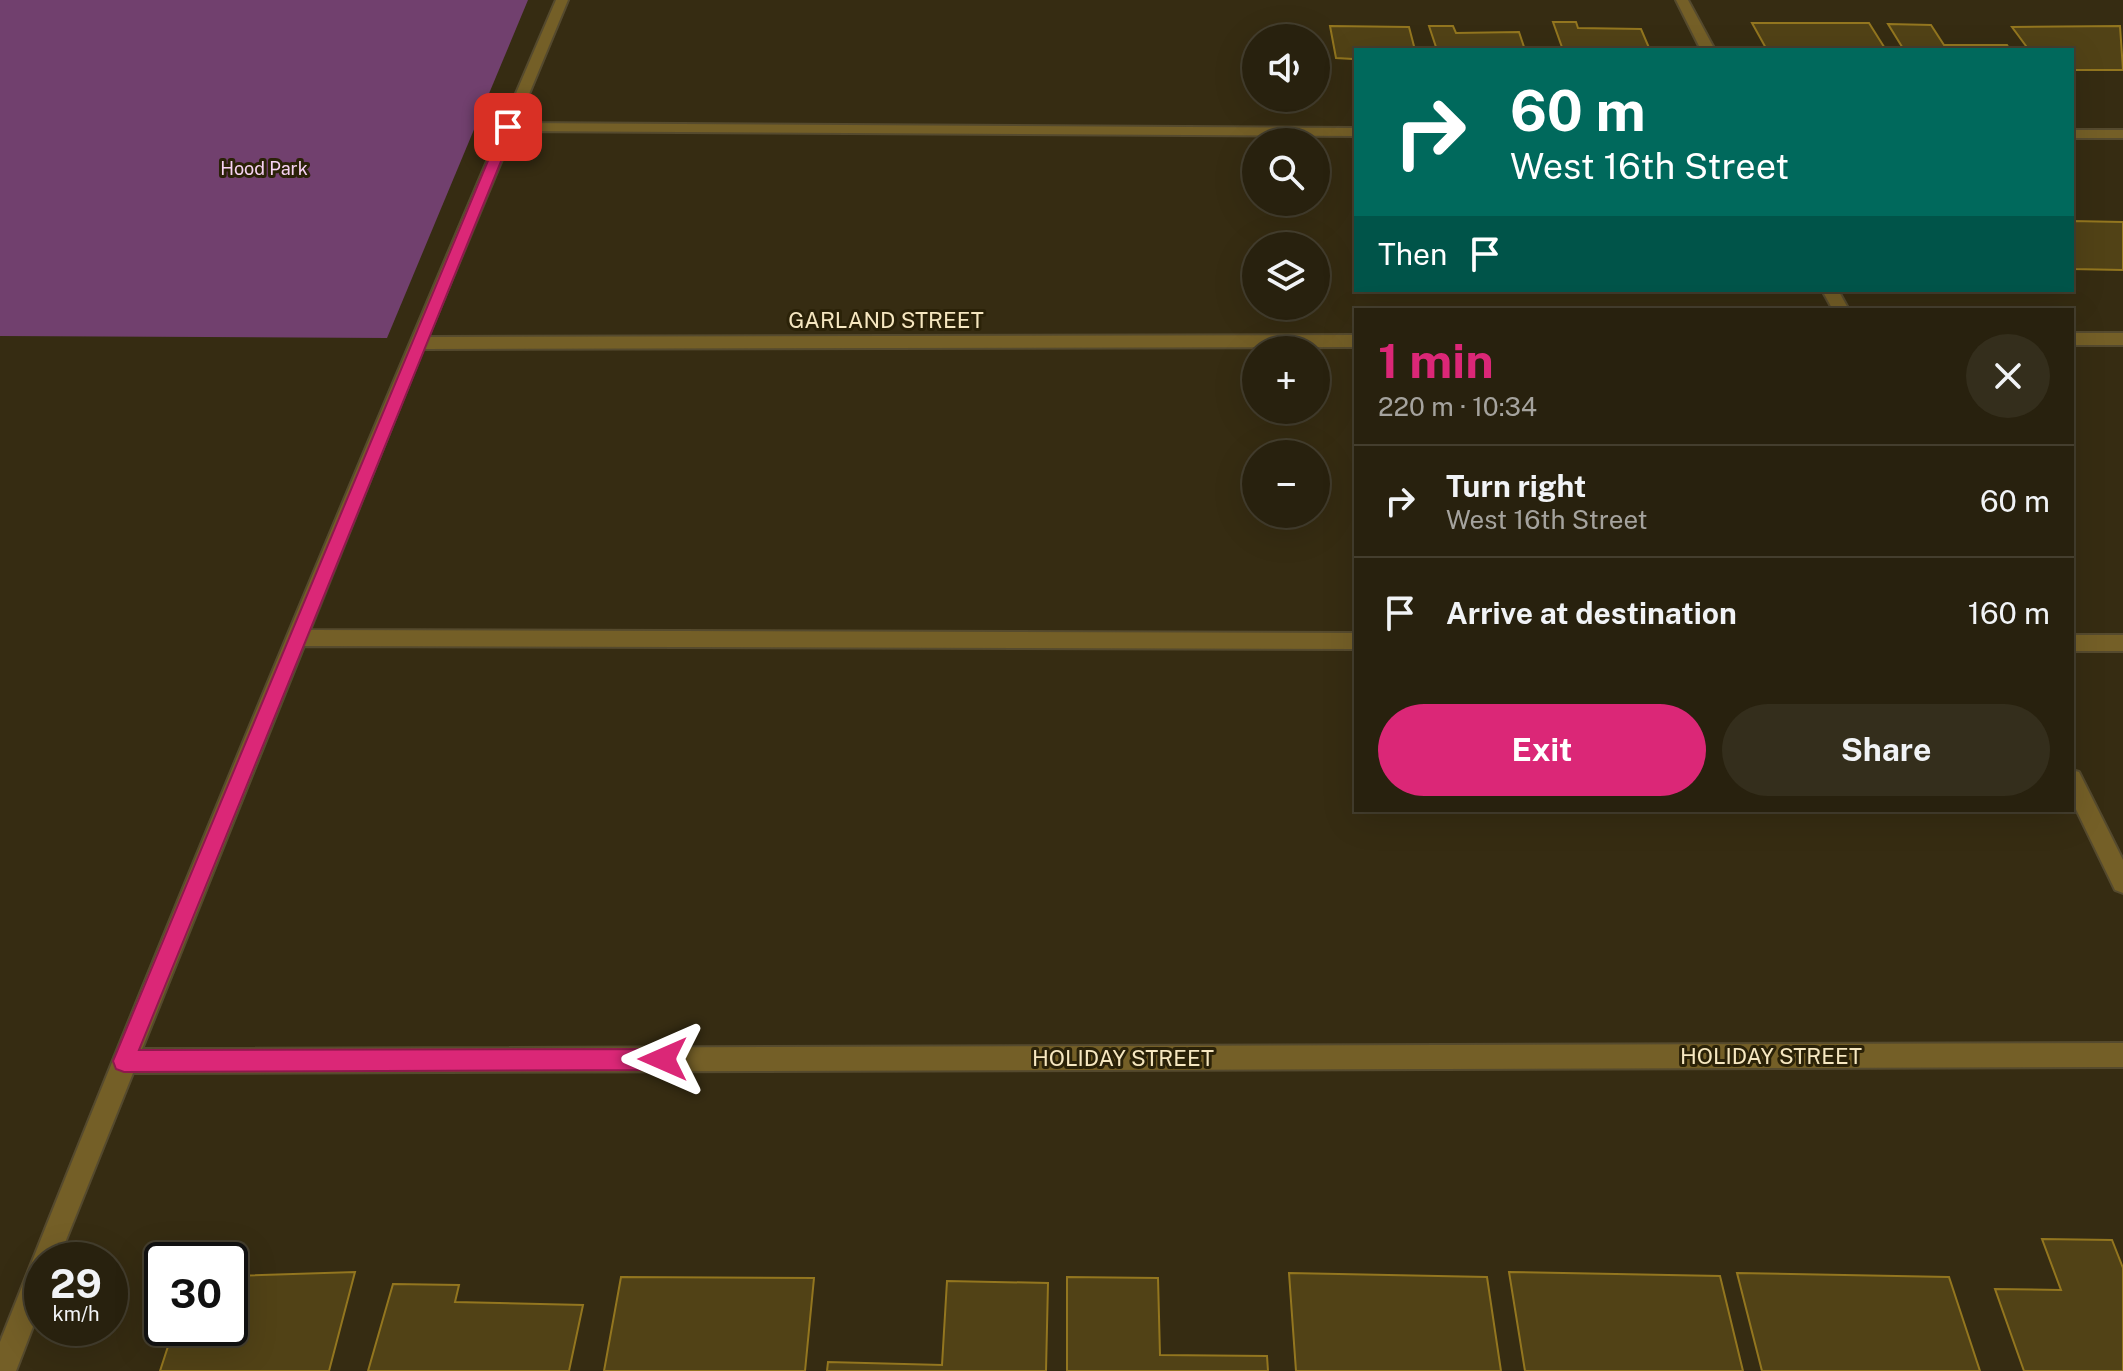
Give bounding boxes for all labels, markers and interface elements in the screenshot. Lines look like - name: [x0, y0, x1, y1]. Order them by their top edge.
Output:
- map controls: [1242, 24, 1330, 528]
- button: sound: [1242, 24, 1330, 112]
- text: 60 m: [1510, 78, 1646, 144]
- icon: right: [1378, 80, 1482, 184]
- pin: [474, 93, 542, 161]
- icon: arrive: [486, 105, 530, 149]
- button: search: [1242, 128, 1330, 216]
- text: West 16th Street: [1510, 145, 1789, 187]
- park label: Hood Park: [220, 158, 308, 179]
- button: layers: [1242, 232, 1330, 320]
- icon: arrive: [1463, 232, 1507, 276]
- text: Then: [1378, 236, 1447, 272]
- street label: GARLAND STREET: [788, 307, 984, 333]
- text: 1 min: [1378, 332, 1494, 389]
- button: close: [1966, 334, 2050, 418]
- button: +: [1242, 336, 1330, 424]
- text: 220 m · 10:34: [1378, 391, 1537, 422]
- button: −: [1242, 440, 1330, 528]
- text: Turn right: [1446, 468, 1586, 504]
- icon: right: [1378, 479, 1422, 523]
- text: 60 m: [1980, 483, 2050, 519]
- text: West 16th Street: [1446, 504, 1648, 535]
- icon: arrive: [1378, 591, 1422, 635]
- text: Arrive at destination: [1446, 595, 1737, 631]
- text: 160 m: [1968, 595, 2050, 631]
- button: Exit: [1378, 704, 1706, 796]
- button: Share: [1722, 704, 2050, 796]
- position arrow: [621, 1017, 705, 1101]
- street label: HOLIDAY STREET: [1680, 1043, 1862, 1069]
- street label: HOLIDAY STREET: [1032, 1045, 1214, 1071]
- speed limit sign: 30: [144, 1242, 248, 1346]
- text: 29: [50, 1260, 102, 1307]
- text: km/h: [52, 1302, 100, 1326]

